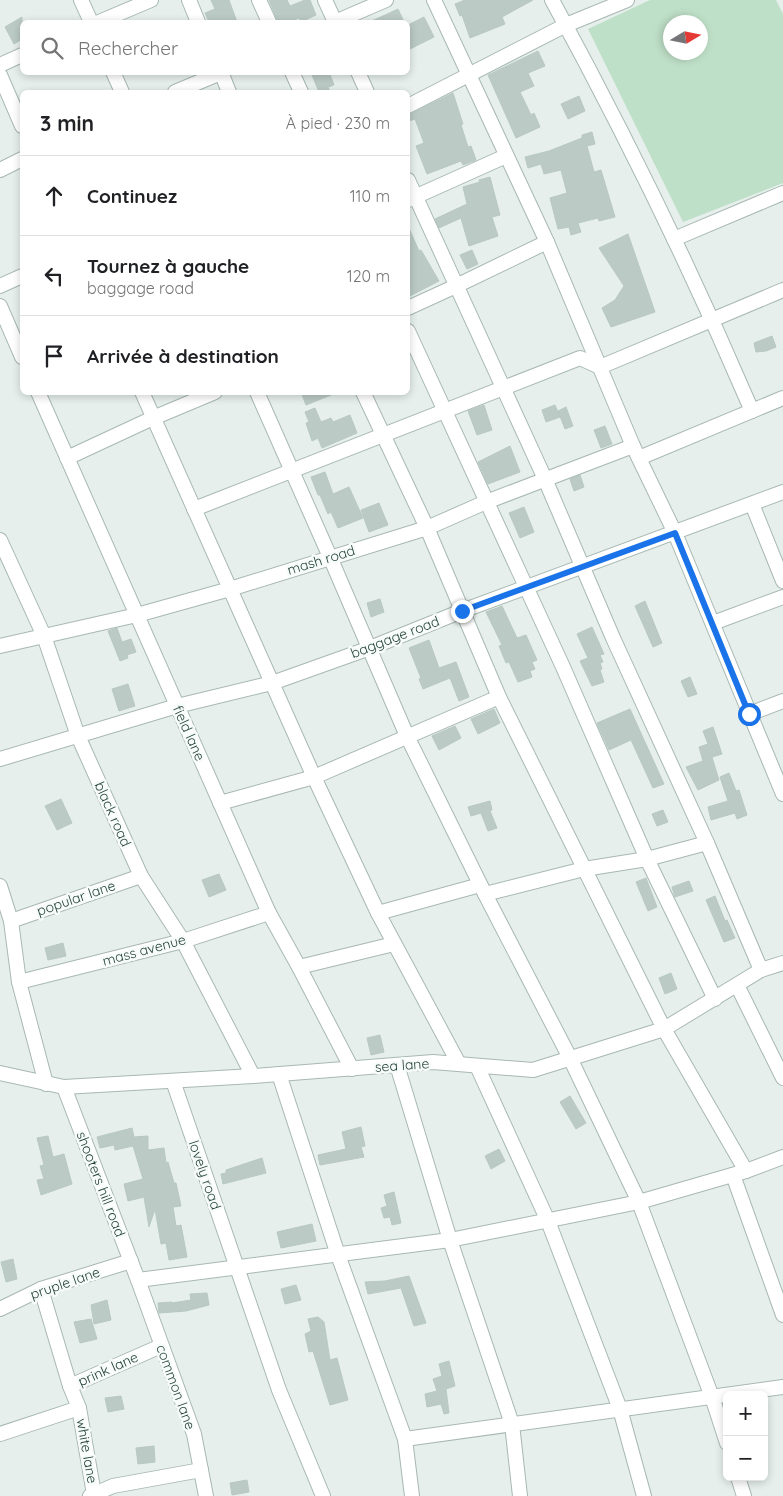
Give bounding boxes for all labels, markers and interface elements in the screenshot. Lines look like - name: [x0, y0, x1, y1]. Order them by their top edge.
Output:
- north arrow: [663, 15, 708, 60]
- search box: [20, 20, 410, 75]
- icon: search: [38, 34, 66, 62]
- text: Rechercher: [78, 36, 178, 60]
- text: 3 min: [40, 110, 94, 136]
- text: À pied · 230 m: [286, 113, 390, 133]
- icon: ahead: [40, 182, 68, 210]
- text: Continuez: [87, 184, 177, 208]
- text: 110 m: [350, 186, 390, 206]
- text: Tournez à gauche: [87, 254, 249, 278]
- icon: left: [40, 262, 68, 290]
- text: 120 m: [347, 266, 390, 286]
- text: baggage road: [87, 278, 194, 298]
- icon: arrive: [40, 342, 68, 370]
- text: Arrivée à destination: [87, 344, 279, 368]
- street label: mash road: [285, 541, 357, 579]
- route end: [451, 600, 474, 623]
- street label: baggage road: [348, 612, 442, 662]
- street label: field lane: [169, 702, 209, 764]
- route start: [738, 703, 761, 726]
- street label: black road: [91, 779, 135, 849]
- street label: popular lane: [34, 876, 118, 920]
- street label: mass avenue: [100, 930, 188, 970]
- street label: sea lane: [374, 1054, 430, 1076]
- street label: shooters hill road: [73, 1129, 129, 1239]
- street label: lovely road: [185, 1138, 225, 1212]
- street label: pruple lane: [28, 1263, 102, 1303]
- street label: common lane: [152, 1342, 200, 1432]
- street label: prink lane: [75, 1348, 141, 1390]
- map controls: [723, 1391, 768, 1481]
- button: +: [723, 1391, 768, 1436]
- street label: white lane: [72, 1417, 102, 1485]
- button: −: [723, 1436, 768, 1481]

